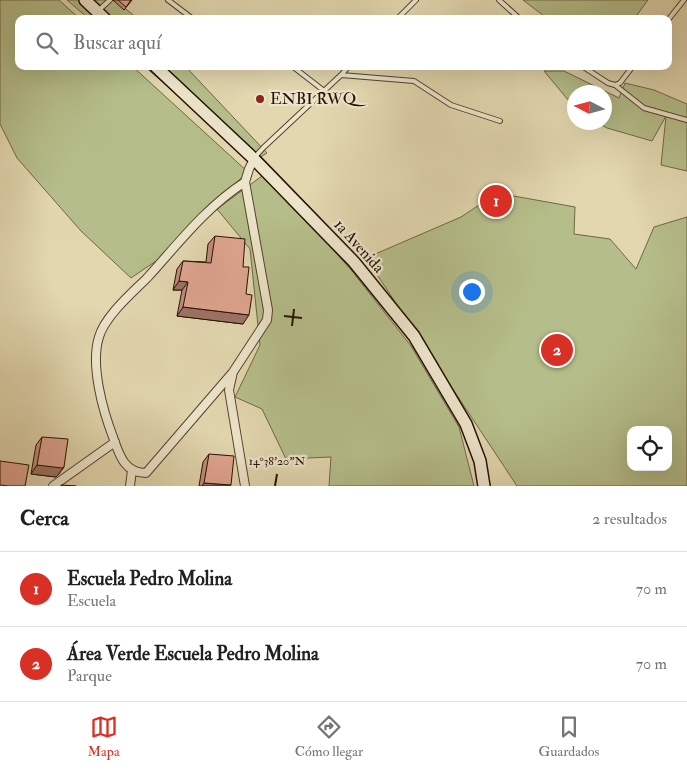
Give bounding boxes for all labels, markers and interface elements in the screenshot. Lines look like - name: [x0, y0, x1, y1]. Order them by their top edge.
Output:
- search box: [15, 15, 672, 70]
- icon: search: [33, 29, 61, 57]
- text: Buscar aquí: [73, 31, 161, 55]
- north arrow: [567, 85, 612, 130]
- place label: ENBI RWQ: [270, 89, 367, 109]
- marker: ENBI RWQ: [254, 93, 266, 105]
- pin: 1: [480, 182, 512, 220]
- street label: 1a Avenida: [330, 215, 389, 277]
- your location: [459, 279, 485, 305]
- pin: 2: [541, 331, 573, 369]
- map controls: [627, 426, 672, 471]
- button: locate: [627, 426, 672, 471]
- text: 14°38'20"N: [249, 454, 306, 469]
- text: Cerca: [20, 505, 69, 532]
- text: 2 resultados: [592, 509, 667, 529]
- text: Escuela Pedro Molina: [67, 567, 232, 591]
- text: 1: [33, 579, 39, 599]
- text: 70 m: [636, 579, 667, 599]
- text: Escuela: [67, 591, 116, 611]
- text: Área Verde Escuela Pedro Molina: [67, 642, 319, 666]
- text: 2: [32, 654, 40, 674]
- text: 70 m: [636, 654, 667, 674]
- text: Parque: [67, 666, 112, 686]
- tab: Mapa: [88, 713, 120, 760]
- tab: Cómo llegar: [295, 713, 363, 760]
- tab: Guardados: [538, 713, 599, 760]

